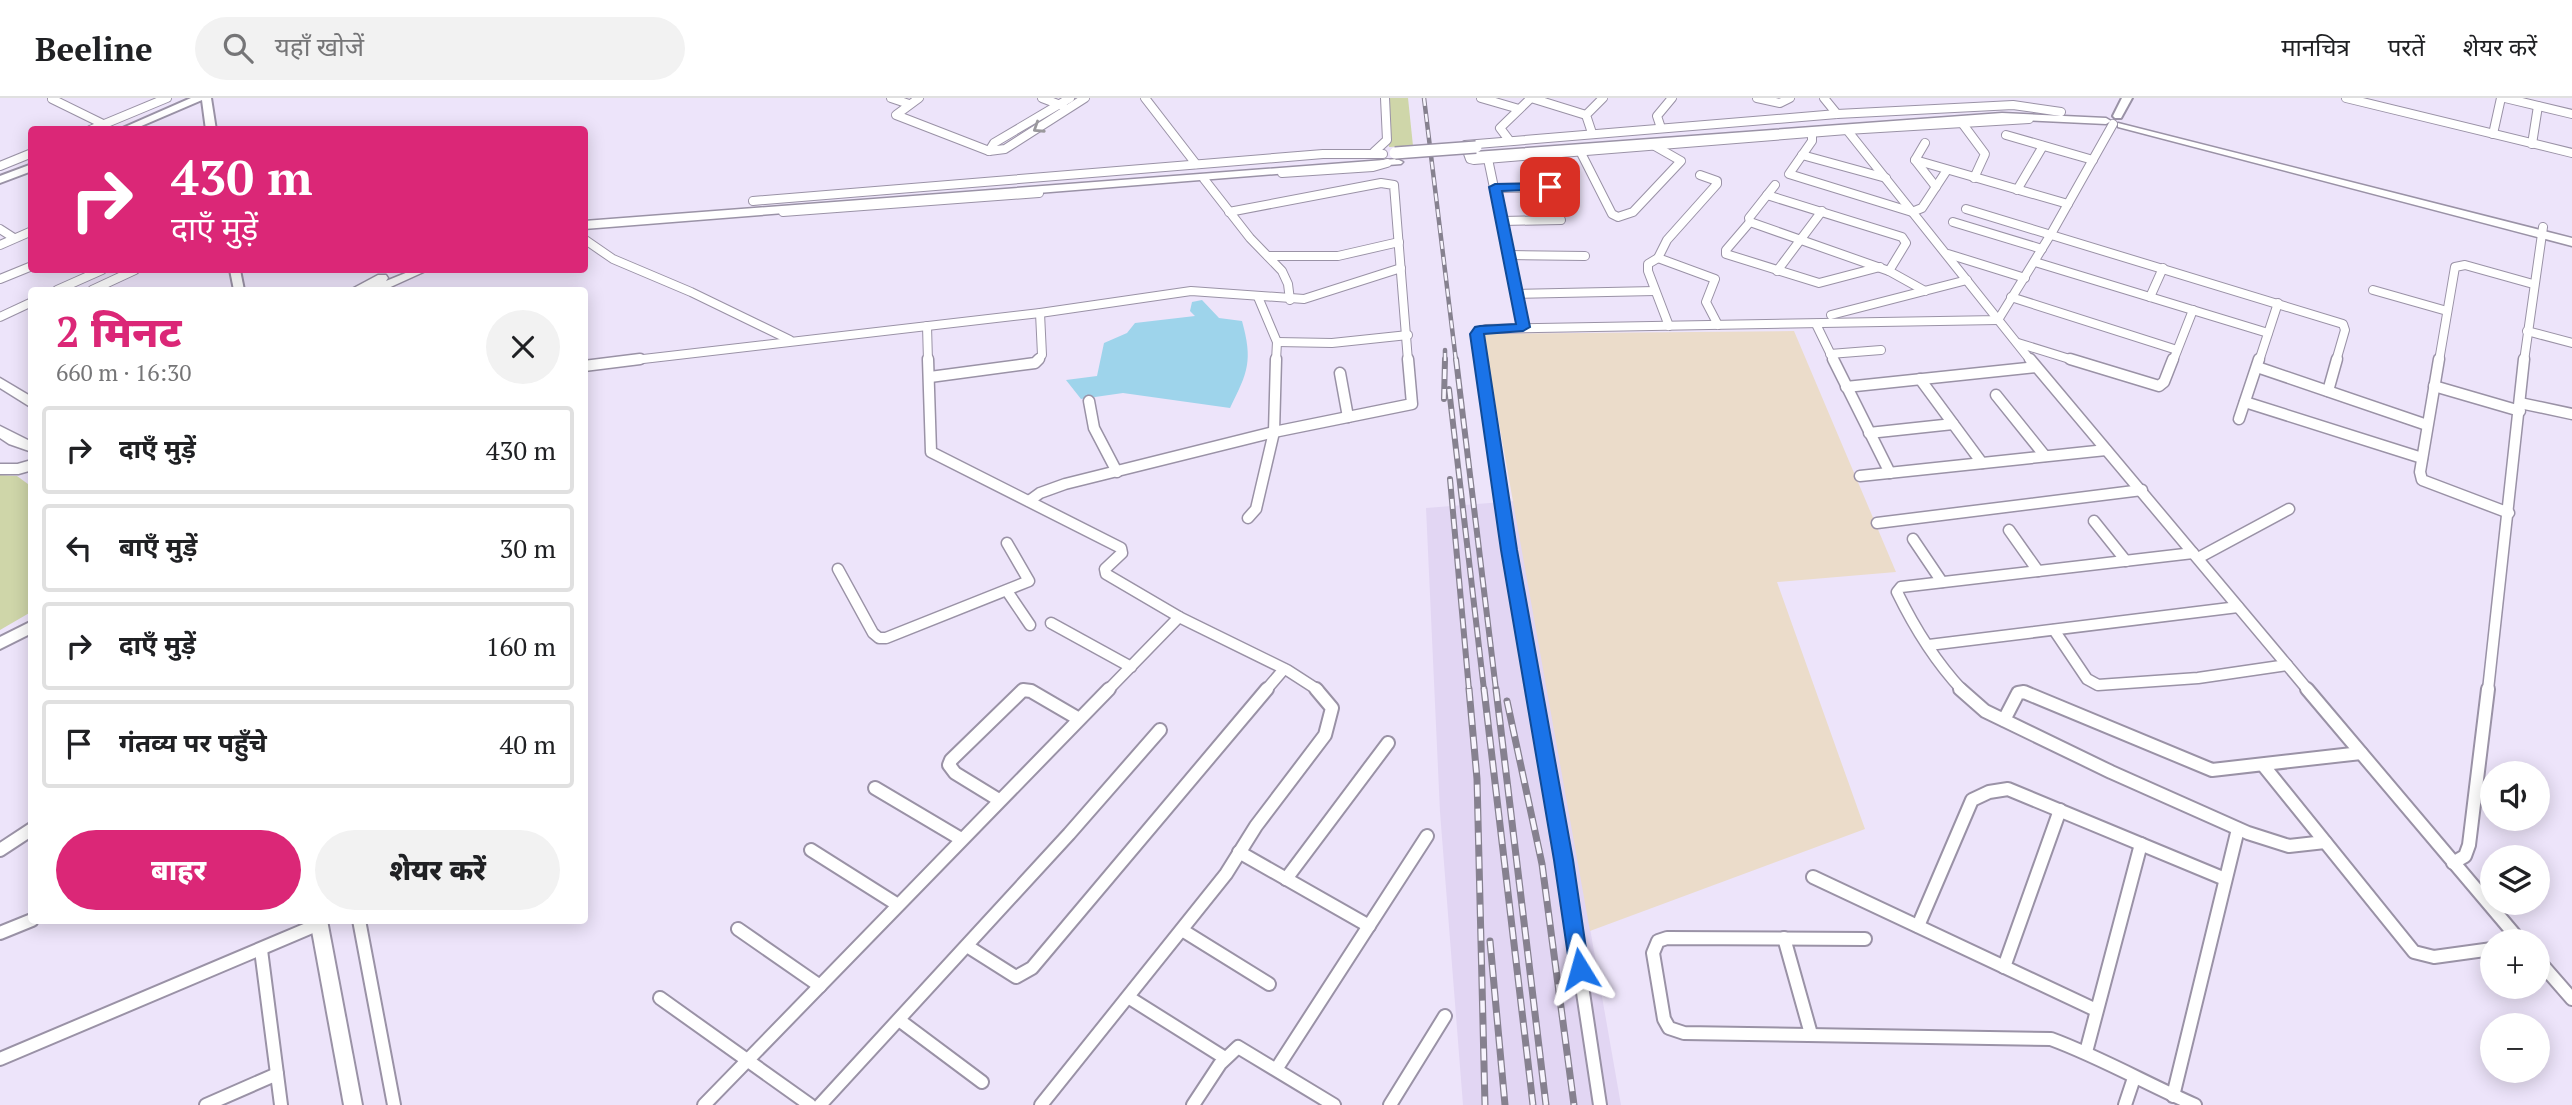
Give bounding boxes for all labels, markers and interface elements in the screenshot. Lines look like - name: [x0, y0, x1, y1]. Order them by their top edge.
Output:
- search box: [195, 17, 685, 80]
- text: Beeline: [35, 27, 153, 70]
- icon: search: [219, 29, 257, 67]
- text: यहाँ खोजें: [275, 29, 364, 63]
- text: मानचित्र: [2281, 31, 2350, 63]
- text: परतें: [2388, 31, 2425, 63]
- text: शेयर करें: [2463, 31, 2537, 63]
- one-way arrow: [1033, 119, 1046, 132]
- text: 430 m: [171, 144, 313, 209]
- icon: right: [56, 154, 147, 245]
- pin: [1520, 157, 1580, 217]
- icon: arrive: [1531, 168, 1569, 206]
- text: दाएँ मुड़ें: [171, 207, 258, 249]
- text: 2 मिनट: [56, 303, 182, 359]
- button: close: [486, 310, 560, 384]
- text: 660 m · 16:30: [56, 357, 191, 388]
- icon: right: [60, 431, 98, 469]
- text: दाएँ मुड़ें: [119, 431, 196, 465]
- text: 430 m: [486, 433, 556, 467]
- icon: left: [60, 529, 98, 567]
- text: बाएँ मुड़ें: [119, 529, 197, 563]
- text: 30 m: [500, 531, 556, 565]
- icon: right: [60, 627, 98, 665]
- text: दाएँ मुड़ें: [119, 627, 196, 661]
- text: 160 m: [486, 629, 556, 663]
- icon: arrive: [60, 725, 98, 763]
- text: गंतव्य पर पहुँचे: [119, 725, 267, 759]
- text: 40 m: [500, 727, 556, 761]
- map controls: [2480, 761, 2550, 1083]
- button: sound: [2480, 761, 2550, 831]
- button: बाहर: [56, 830, 301, 910]
- button: शेयर करें: [315, 830, 560, 910]
- button: layers: [2480, 845, 2550, 915]
- button: +: [2480, 929, 2550, 999]
- position arrow: [1543, 932, 1617, 1006]
- button: −: [2480, 1013, 2550, 1083]

